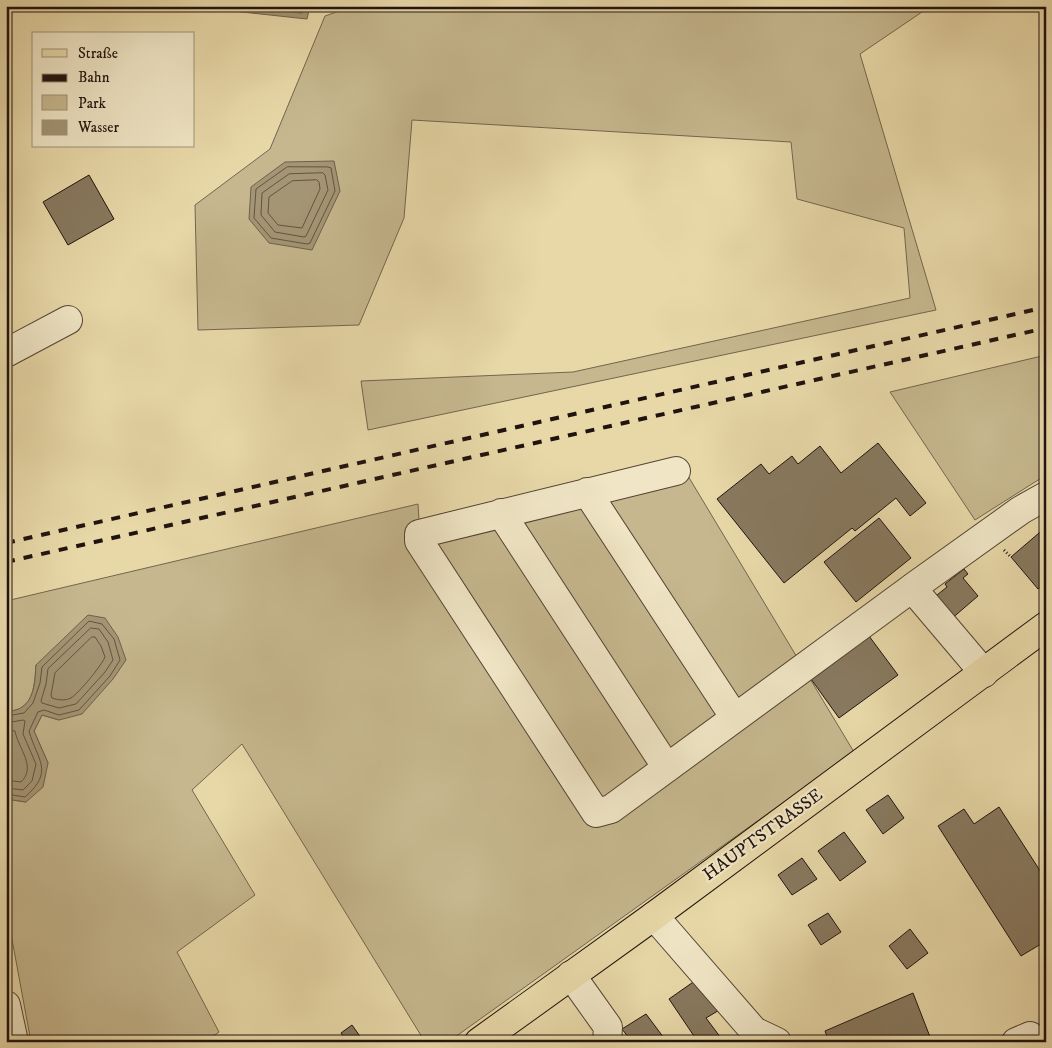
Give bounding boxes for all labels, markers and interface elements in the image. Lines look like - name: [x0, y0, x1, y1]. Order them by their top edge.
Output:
- legend: [32, 32, 195, 148]
- text: Straße: [78, 44, 118, 63]
- text: Bahn: [78, 68, 110, 87]
- text: Park: [78, 94, 107, 113]
- text: Wasser: [77, 118, 119, 137]
- street label: HAUPTSTRASSE: [699, 784, 827, 886]

